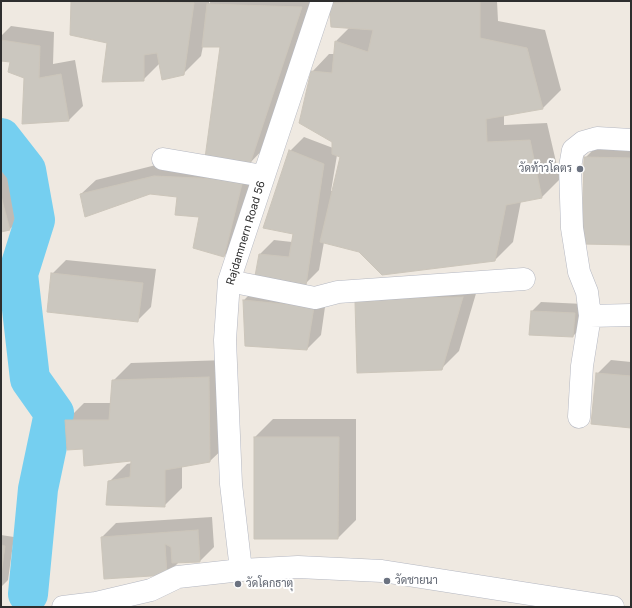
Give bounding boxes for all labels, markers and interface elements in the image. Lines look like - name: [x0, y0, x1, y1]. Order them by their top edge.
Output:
- place label: วัดท้าวโคตร: [519, 162, 572, 176]
- marker: วัดท้าวโคตร: [575, 164, 585, 174]
- street label: Rajdamnern Road 56: [224, 179, 268, 287]
- place label: วัดชายนา: [395, 574, 438, 588]
- marker: วัดชายนา: [382, 576, 392, 586]
- place label: วัดโคกธาตุ: [246, 577, 293, 591]
- marker: วัดโคกธาตุ: [233, 579, 243, 589]

